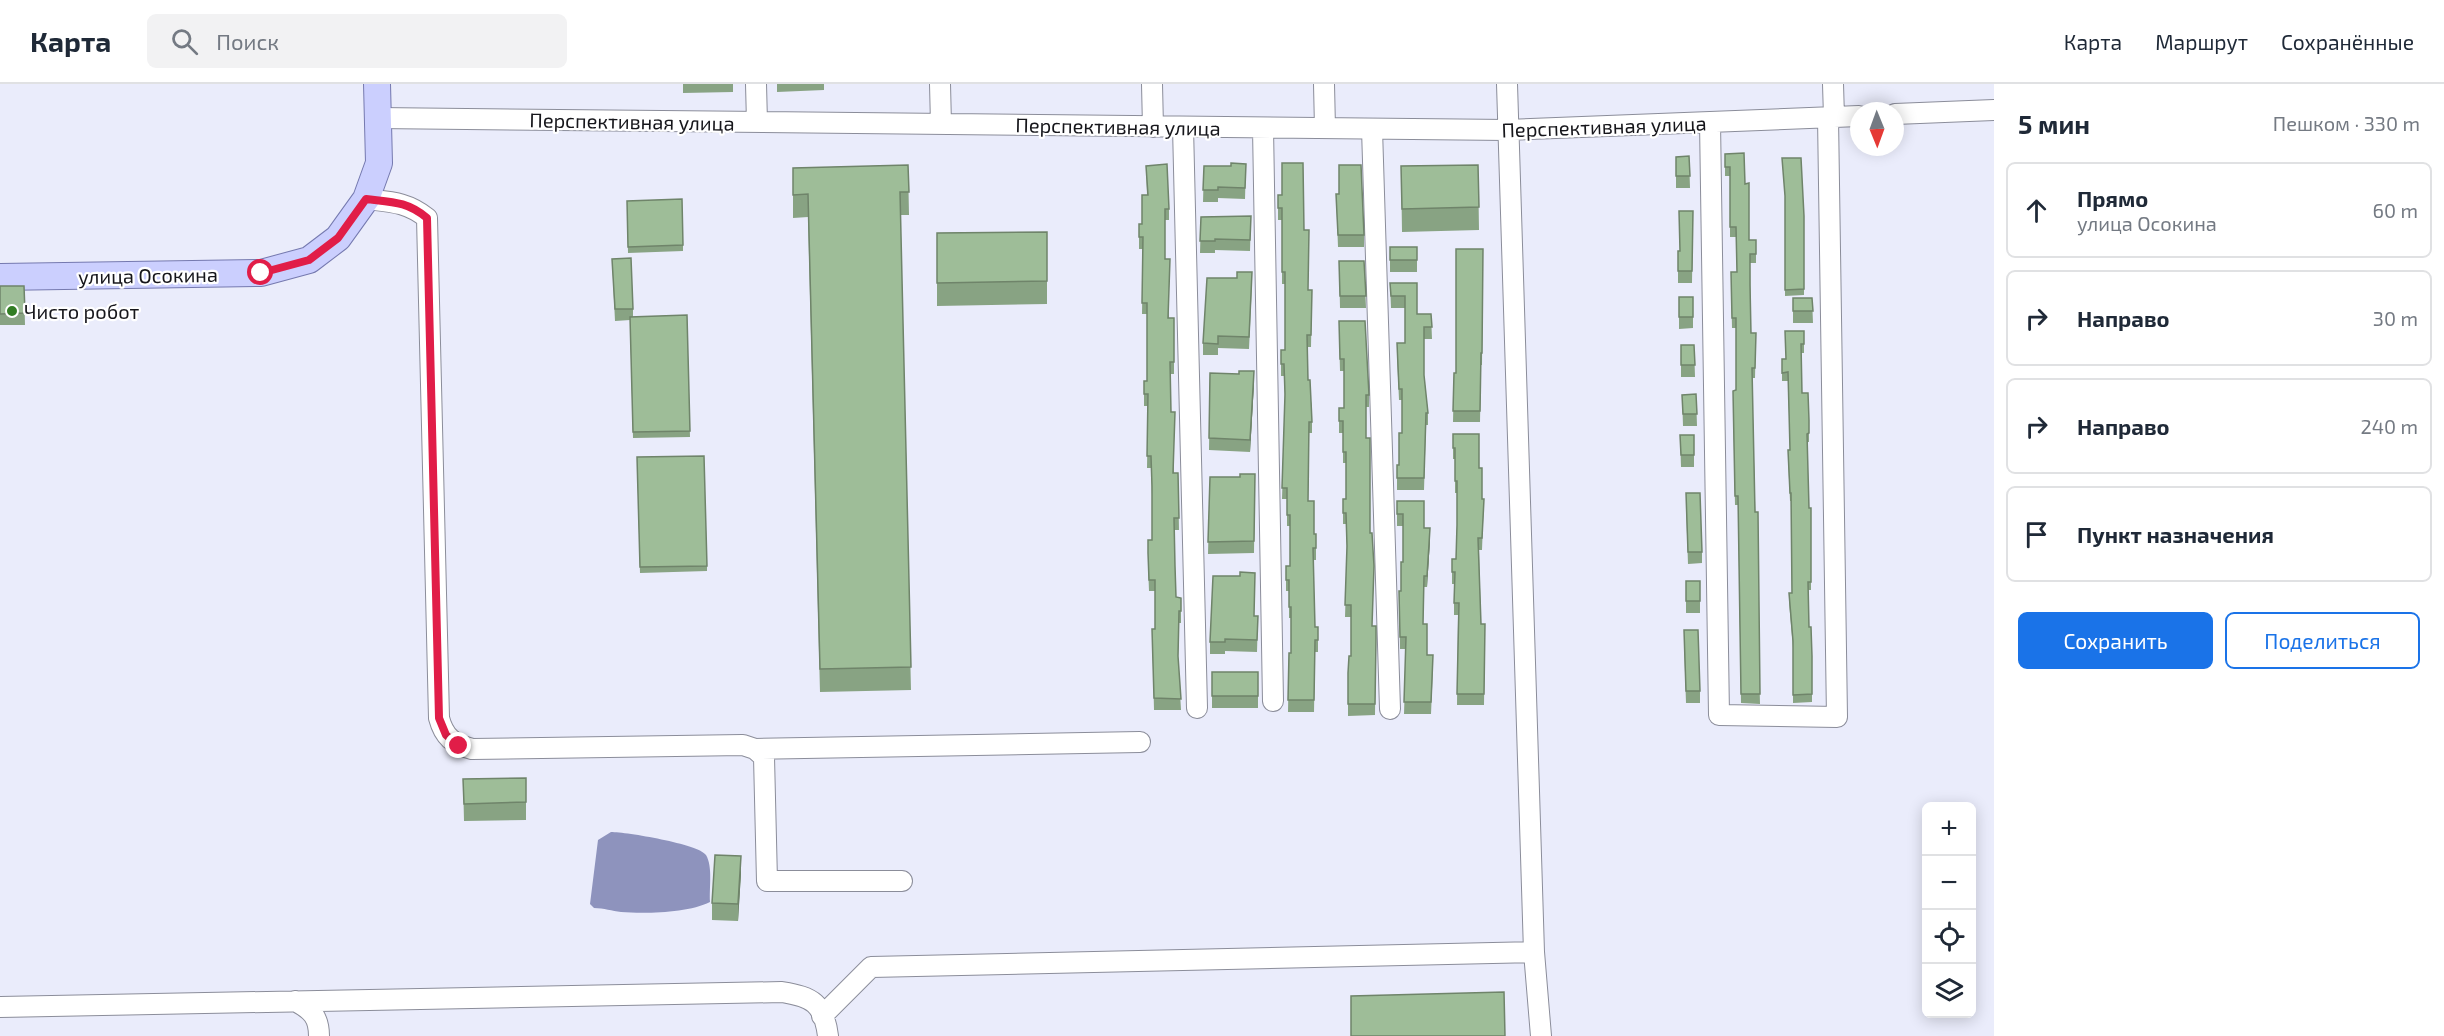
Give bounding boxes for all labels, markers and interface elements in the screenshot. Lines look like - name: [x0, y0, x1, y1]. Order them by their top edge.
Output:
- search box: [147, 14, 567, 68]
- text: Карта: [30, 24, 111, 58]
- icon: search: [168, 25, 201, 58]
- text: Поиск: [216, 28, 279, 54]
- text: Карта: [2064, 29, 2122, 54]
- text: Маршрут: [2155, 29, 2248, 54]
- text: Сохранённые: [2281, 29, 2414, 54]
- north arrow: [1850, 102, 1904, 156]
- street label: Перспективная улица: [529, 107, 735, 136]
- text: 5 мин: [2018, 108, 2090, 139]
- street label: Перспективная улица: [1501, 110, 1707, 143]
- text: Пешком · 330 m: [2273, 111, 2420, 135]
- street label: Перспективная улица: [1015, 112, 1221, 141]
- text: Прямо: [2077, 185, 2148, 211]
- icon: ahead: [2020, 194, 2053, 227]
- text: 60 m: [2373, 198, 2418, 222]
- text: улица Осокина: [2077, 211, 2217, 235]
- route start: [247, 259, 273, 285]
- street label: улица Осокина: [78, 262, 218, 289]
- place label: Чисто робот: [24, 299, 139, 323]
- icon: right: [2020, 302, 2053, 335]
- marker: Чисто робот: [5, 304, 19, 318]
- text: Направо: [2077, 305, 2170, 331]
- text: 30 m: [2373, 306, 2418, 330]
- icon: right: [2020, 410, 2053, 443]
- text: Направо: [2077, 413, 2170, 439]
- text: 240 m: [2360, 414, 2418, 438]
- icon: arrive: [2020, 518, 2053, 551]
- text: Пункт назначения: [2077, 521, 2274, 547]
- button: Сохранить: [2018, 612, 2213, 669]
- button: Поделиться: [2225, 612, 2420, 669]
- route end: [445, 732, 471, 758]
- map controls: [1922, 802, 1976, 1018]
- button: +: [1922, 802, 1976, 856]
- button: −: [1922, 856, 1976, 910]
- button: locate: [1922, 910, 1976, 964]
- button: layers: [1922, 964, 1976, 1018]

